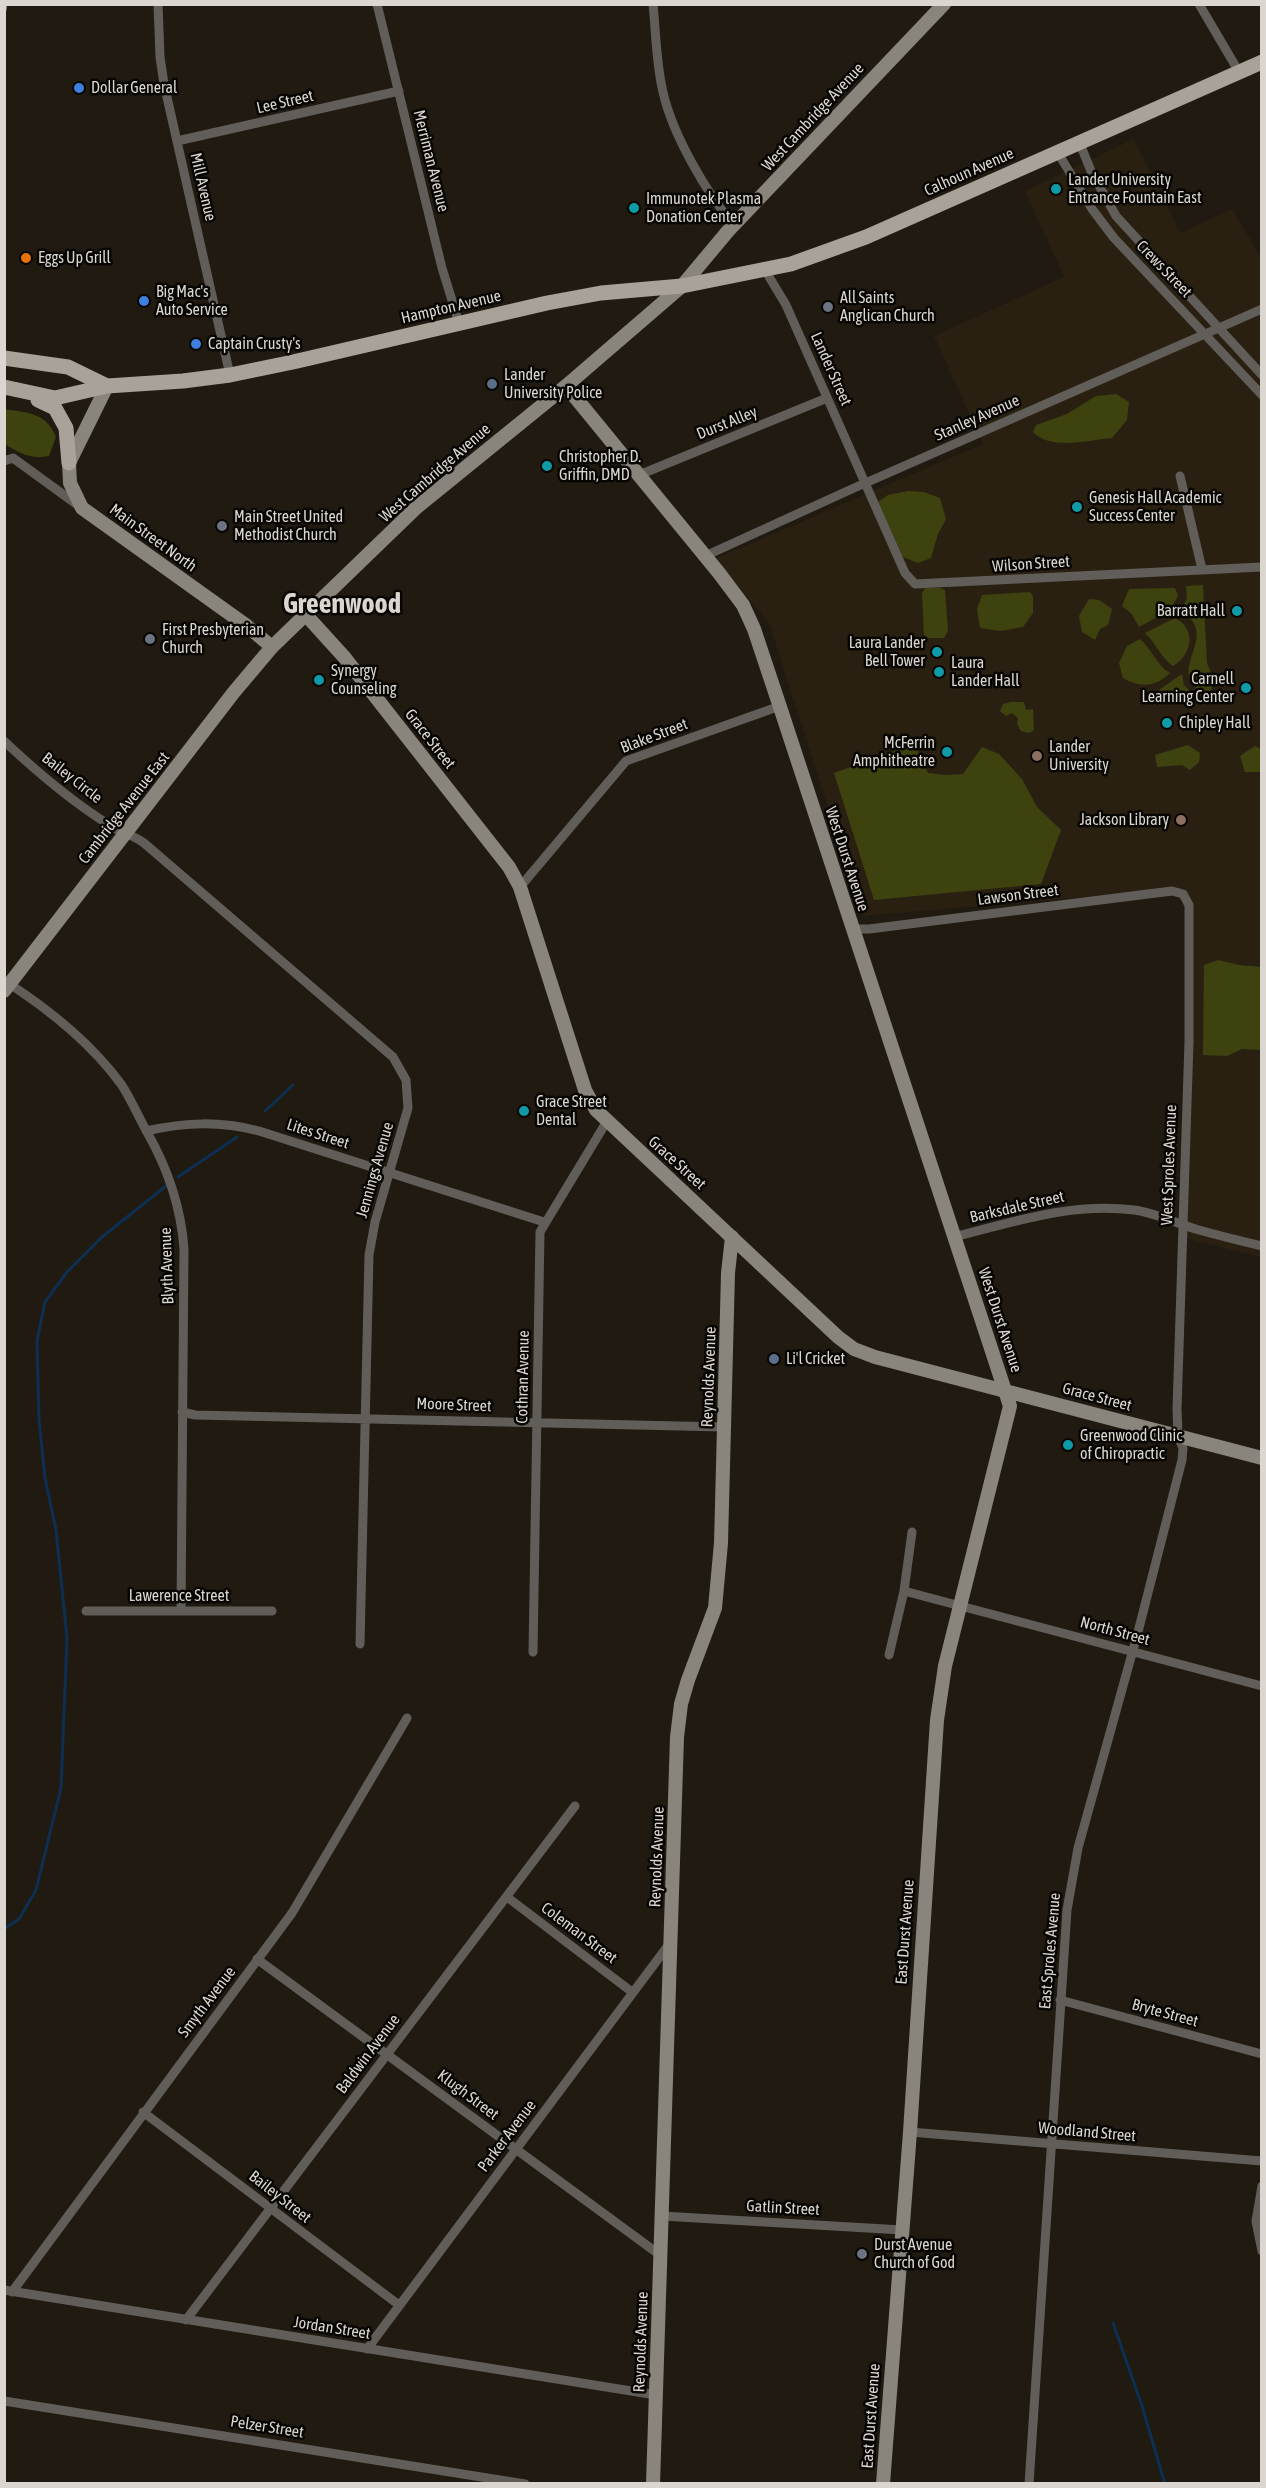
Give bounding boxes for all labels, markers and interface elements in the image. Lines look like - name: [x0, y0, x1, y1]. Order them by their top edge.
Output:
- street label: West Cambridge Avenue: [758, 59, 868, 175]
- place label: Dollar General: [91, 78, 177, 98]
- marker: Dollar General: [72, 81, 86, 95]
- street label: Lee Street: [255, 86, 315, 118]
- street label: Merriman Avenue: [409, 108, 453, 214]
- street label: Calhoun Avenue: [921, 144, 1017, 200]
- street label: Mill Avenue: [186, 151, 220, 223]
- place label: Lander University Entrance Fountain East: [1068, 170, 1201, 208]
- marker: Lander University Entrance Fountain East: [1049, 182, 1063, 196]
- place label: Immunotek Plasma Donation Center: [646, 189, 761, 227]
- marker: Immunotek Plasma Donation Center: [627, 201, 641, 215]
- street label: Crews Street: [1132, 237, 1196, 301]
- place label: Eggs Up Grill: [38, 248, 111, 268]
- marker: Eggs Up Grill: [19, 251, 33, 265]
- place label: Big Mac's Auto Service: [156, 282, 228, 320]
- street label: Hampton Avenue: [399, 286, 503, 328]
- place label: All Saints Anglican Church: [840, 288, 935, 326]
- marker: Big Mac's Auto Service: [137, 294, 151, 308]
- marker: All Saints Anglican Church: [821, 300, 835, 314]
- street label: Lander Street: [806, 329, 856, 409]
- place label: Captain Crusty's: [208, 334, 301, 354]
- marker: Captain Crusty's: [189, 337, 203, 351]
- place label: Lander University Police: [504, 365, 602, 403]
- marker: Lander University Police: [485, 377, 499, 391]
- street label: Stanley Avenue: [932, 391, 1022, 445]
- street label: Durst Alley: [694, 402, 760, 444]
- street label: West Cambridge Avenue: [376, 420, 494, 526]
- place label: Christopher D. Griffin, DMD: [559, 447, 641, 485]
- marker: Christopher D. Griffin, DMD: [540, 459, 554, 473]
- place label: Genesis Hall Academic Success Center: [1089, 488, 1222, 526]
- street label: Main Street North: [106, 500, 200, 576]
- marker: Genesis Hall Academic Success Center: [1070, 500, 1084, 514]
- place label: Main Street United Methodist Church: [234, 507, 343, 545]
- marker: Main Street United Methodist Church: [215, 519, 229, 533]
- street label: Wilson Street: [992, 552, 1070, 576]
- district label: Greenwood: [283, 587, 401, 621]
- place label: Barratt Hall: [1157, 601, 1225, 621]
- marker: Barratt Hall: [1230, 604, 1244, 618]
- place label: First Presbyterian Church: [162, 620, 264, 658]
- marker: First Presbyterian Church: [143, 632, 157, 646]
- place label: Laura Lander Bell Tower: [849, 633, 925, 671]
- marker: Laura Lander Bell Tower: [930, 645, 944, 659]
- place label: Laura Lander Hall: [951, 653, 1019, 691]
- place label: Synergy Counseling: [331, 661, 397, 699]
- marker: Laura Lander Hall: [932, 665, 946, 679]
- place label: Carnell Learning Center: [1141, 669, 1234, 707]
- marker: Synergy Counseling: [312, 673, 326, 687]
- marker: Carnell Learning Center: [1239, 681, 1253, 695]
- street label: Grace Street: [401, 705, 459, 773]
- place label: Chipley Hall: [1179, 713, 1250, 733]
- street label: Blake Street: [618, 714, 690, 758]
- marker: Chipley Hall: [1160, 716, 1174, 730]
- place label: McFerrin Amphitheatre: [853, 733, 935, 771]
- place label: Lander University: [1049, 737, 1109, 775]
- marker: McFerrin Amphitheatre: [940, 745, 954, 759]
- street label: Bailey Circle: [38, 748, 106, 808]
- street label: Cambridge Avenue East: [74, 748, 174, 868]
- marker: Lander University: [1030, 749, 1044, 763]
- street label: West Durst Avenue: [821, 804, 873, 914]
- place label: Jackson Library: [1080, 810, 1169, 830]
- marker: Jackson Library: [1174, 813, 1188, 827]
- street label: Lawson Street: [976, 881, 1060, 909]
- place label: Grace Street Dental: [536, 1092, 607, 1130]
- marker: Grace Street Dental: [517, 1104, 531, 1118]
- street label: West Sproles Avenue: [1157, 1104, 1181, 1226]
- street label: Lites Street: [284, 1115, 352, 1153]
- street label: Jennings Avenue: [352, 1120, 398, 1220]
- street label: Grace Street: [644, 1132, 710, 1194]
- street label: Barksdale Street: [968, 1187, 1066, 1227]
- street label: Blyth Avenue: [156, 1227, 178, 1305]
- street label: West Durst Avenue: [974, 1265, 1026, 1375]
- street label: Reynolds Avenue: [698, 1326, 720, 1428]
- street label: Cothran Avenue: [513, 1330, 533, 1424]
- place label: Li'l Cricket: [786, 1349, 845, 1369]
- marker: Li'l Cricket: [767, 1352, 781, 1366]
- street label: Grace Street: [1060, 1379, 1134, 1415]
- street label: Moore Street: [416, 1394, 492, 1416]
- place label: Greenwood Clinic of Chiropractic: [1080, 1426, 1182, 1464]
- marker: Greenwood Clinic of Chiropractic: [1061, 1438, 1075, 1452]
- street label: Lawerence Street: [129, 1586, 229, 1606]
- street label: North Street: [1078, 1613, 1152, 1649]
- street label: Reynolds Avenue: [646, 1806, 668, 1908]
- street label: East Durst Avenue: [892, 1879, 918, 1985]
- street label: East Sproles Avenue: [1035, 1892, 1065, 2010]
- street label: Coleman Street: [537, 1898, 621, 1968]
- street label: Smyth Avenue: [174, 1963, 240, 2041]
- street label: Bryte Street: [1130, 1995, 1200, 2031]
- street label: Baldwin Avenue: [332, 2011, 404, 2097]
- street label: Klugh Street: [434, 2066, 502, 2124]
- street label: Parker Avenue: [474, 2096, 540, 2176]
- street label: Woodland Street: [1037, 2118, 1137, 2146]
- street label: Bailey Street: [245, 2167, 315, 2227]
- street label: Gatlin Street: [746, 2196, 820, 2220]
- place label: Durst Avenue Church of God: [874, 2235, 955, 2273]
- marker: Durst Avenue Church of God: [855, 2247, 869, 2261]
- street label: Reynolds Avenue: [630, 2291, 652, 2393]
- street label: Jordan Street: [292, 2312, 372, 2344]
- street label: East Durst Avenue: [858, 2363, 884, 2469]
- street label: Pelzer Street: [229, 2412, 305, 2442]

